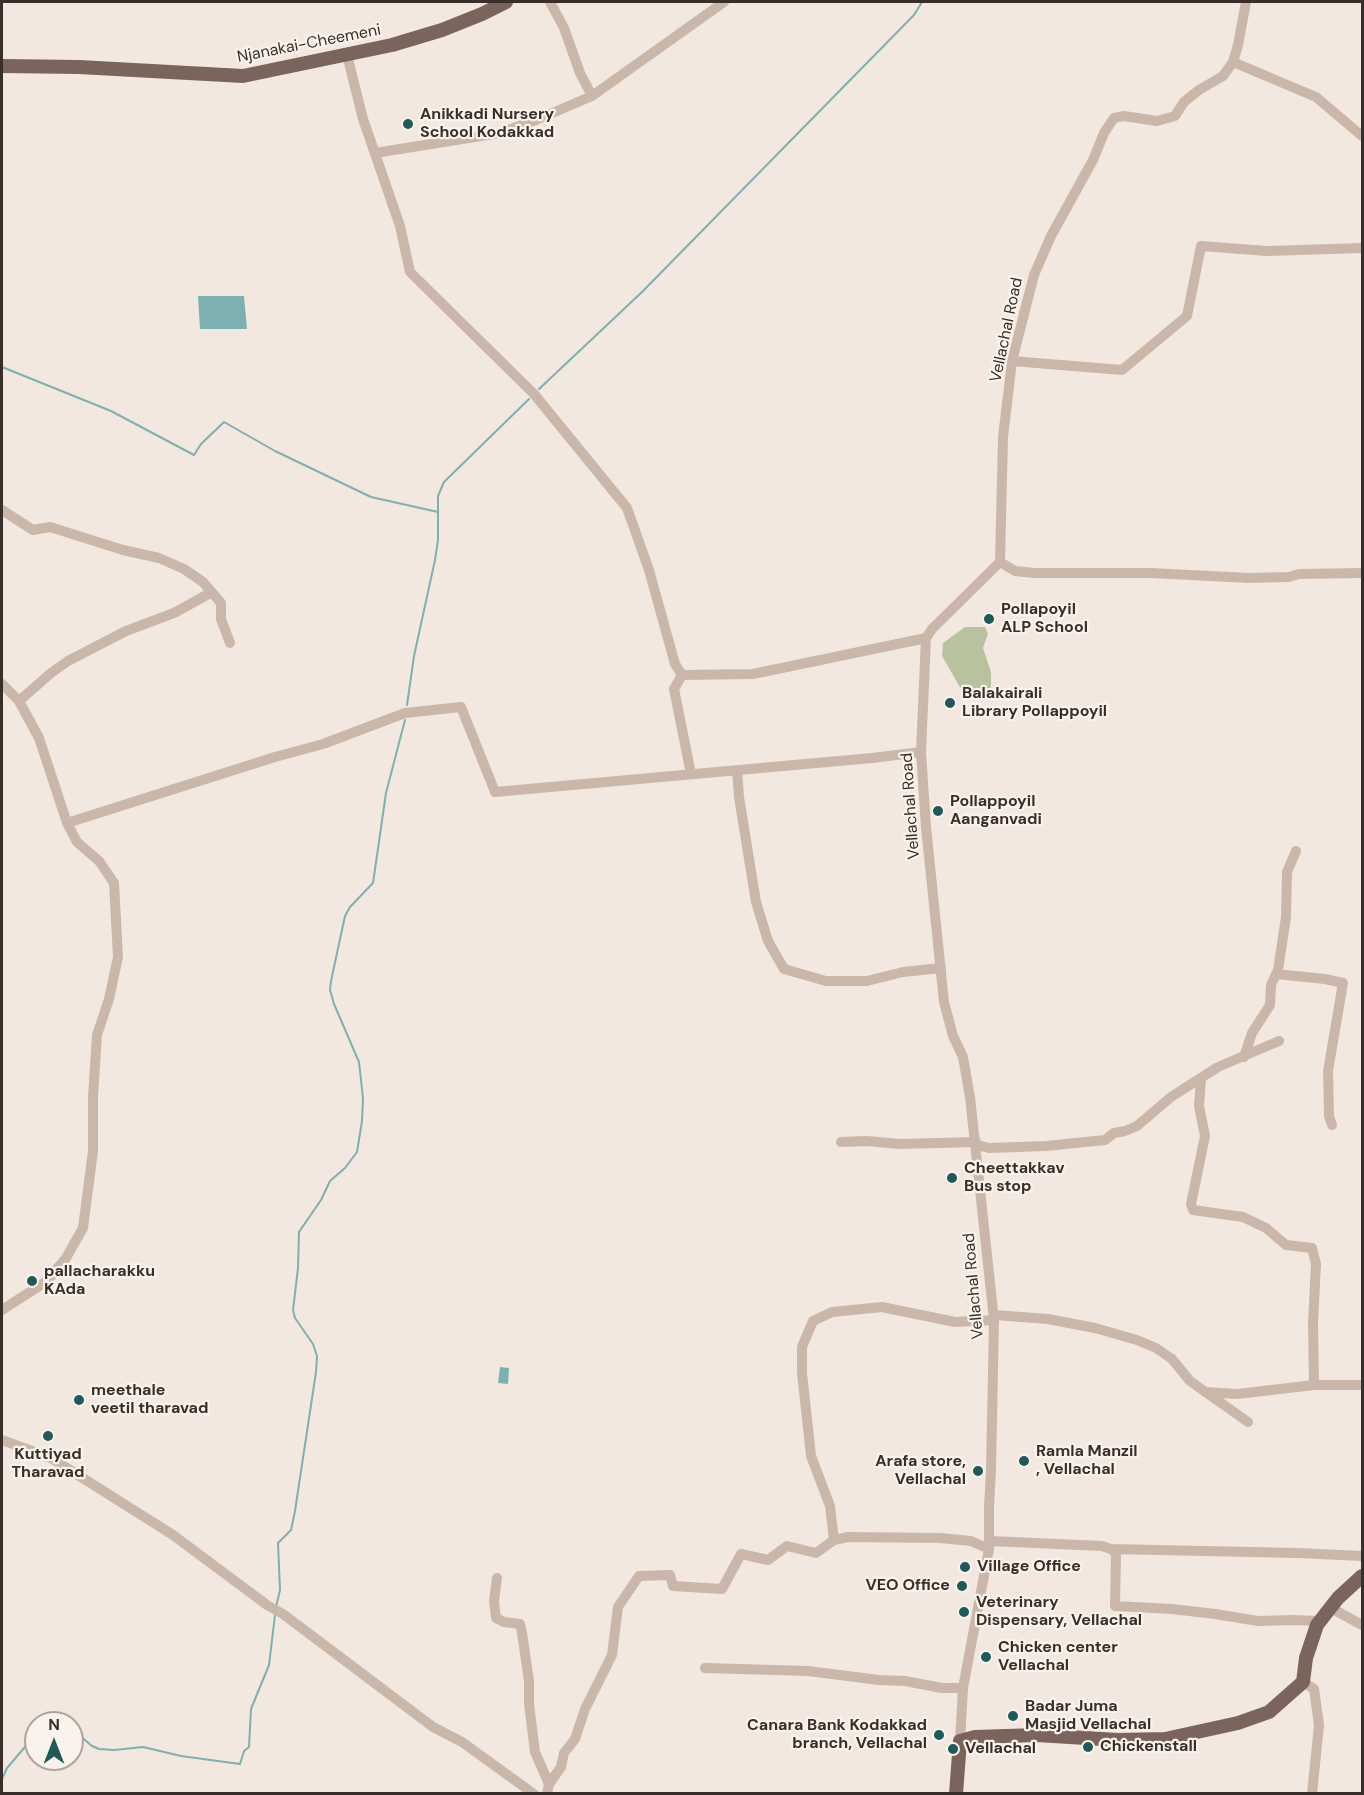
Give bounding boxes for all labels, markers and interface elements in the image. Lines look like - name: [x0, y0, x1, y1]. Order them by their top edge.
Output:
- street label: Njanakai-Cheemeni: [236, 21, 382, 67]
- place label: Anikkadi Nursery School Kodakkad: [420, 105, 554, 143]
- marker: Anikkadi Nursery School Kodakkad: [401, 117, 415, 131]
- street label: Vellachal Road: [987, 276, 1027, 384]
- place label: Pollapoyil ALP School: [1001, 600, 1088, 638]
- marker: Pollapoyil ALP School: [982, 612, 996, 626]
- place label: Balakairali Library Pollappoyil: [962, 684, 1107, 722]
- marker: Balakairali Library Pollappoyil: [943, 696, 957, 710]
- street label: Vellachal Road: [898, 752, 924, 860]
- place label: Pollappoyil Aanganvadi: [950, 792, 1042, 830]
- marker: Pollappoyil Aanganvadi: [931, 804, 945, 818]
- place label: Cheettakkav Bus stop: [964, 1159, 1064, 1197]
- marker: Cheettakkav Bus stop: [945, 1171, 959, 1185]
- street label: Vellachal Road: [960, 1232, 988, 1340]
- place label: pallacharakku KAda: [44, 1262, 155, 1300]
- marker: pallacharakku KAda: [25, 1274, 39, 1288]
- place label: meethale veetil tharavad: [91, 1381, 208, 1419]
- marker: meethale veetil tharavad: [72, 1393, 86, 1407]
- marker: Kuttiyad Tharavad: [41, 1429, 55, 1443]
- place label: Ramla Manzil , Vellachal: [1036, 1442, 1138, 1480]
- place label: Kuttiyad Tharavad: [12, 1445, 84, 1483]
- place label: Arafa store, Vellachal: [875, 1452, 966, 1490]
- marker: Ramla Manzil , Vellachal: [1017, 1454, 1031, 1468]
- marker: Arafa store, Vellachal: [971, 1464, 985, 1478]
- place label: Village Office: [977, 1557, 1081, 1577]
- marker: Village Office: [958, 1560, 972, 1574]
- place label: VEO Office: [865, 1576, 950, 1596]
- marker: VEO Office: [955, 1579, 969, 1593]
- place label: Veterinary Dispensary, Vellachal: [976, 1593, 1142, 1631]
- marker: Veterinary Dispensary, Vellachal: [957, 1605, 971, 1619]
- place label: Chicken center Vellachal: [998, 1638, 1118, 1676]
- marker: Chicken center Vellachal: [979, 1650, 993, 1664]
- place label: Badar Juma Masjid Vellachal: [1025, 1697, 1151, 1735]
- marker: Badar Juma Masjid Vellachal: [1006, 1709, 1020, 1723]
- north arrow: [24, 1711, 84, 1771]
- text: N: [48, 1714, 60, 1735]
- place label: Canara Bank Kodakkad branch, Vellachal: [747, 1716, 927, 1754]
- marker: Canara Bank Kodakkad branch, Vellachal: [932, 1728, 946, 1742]
- place label: Chickenstall: [1100, 1737, 1197, 1757]
- place label: Vellachal: [965, 1739, 1036, 1759]
- marker: Chickenstall: [1081, 1740, 1095, 1754]
- marker: Vellachal: [946, 1742, 960, 1756]

